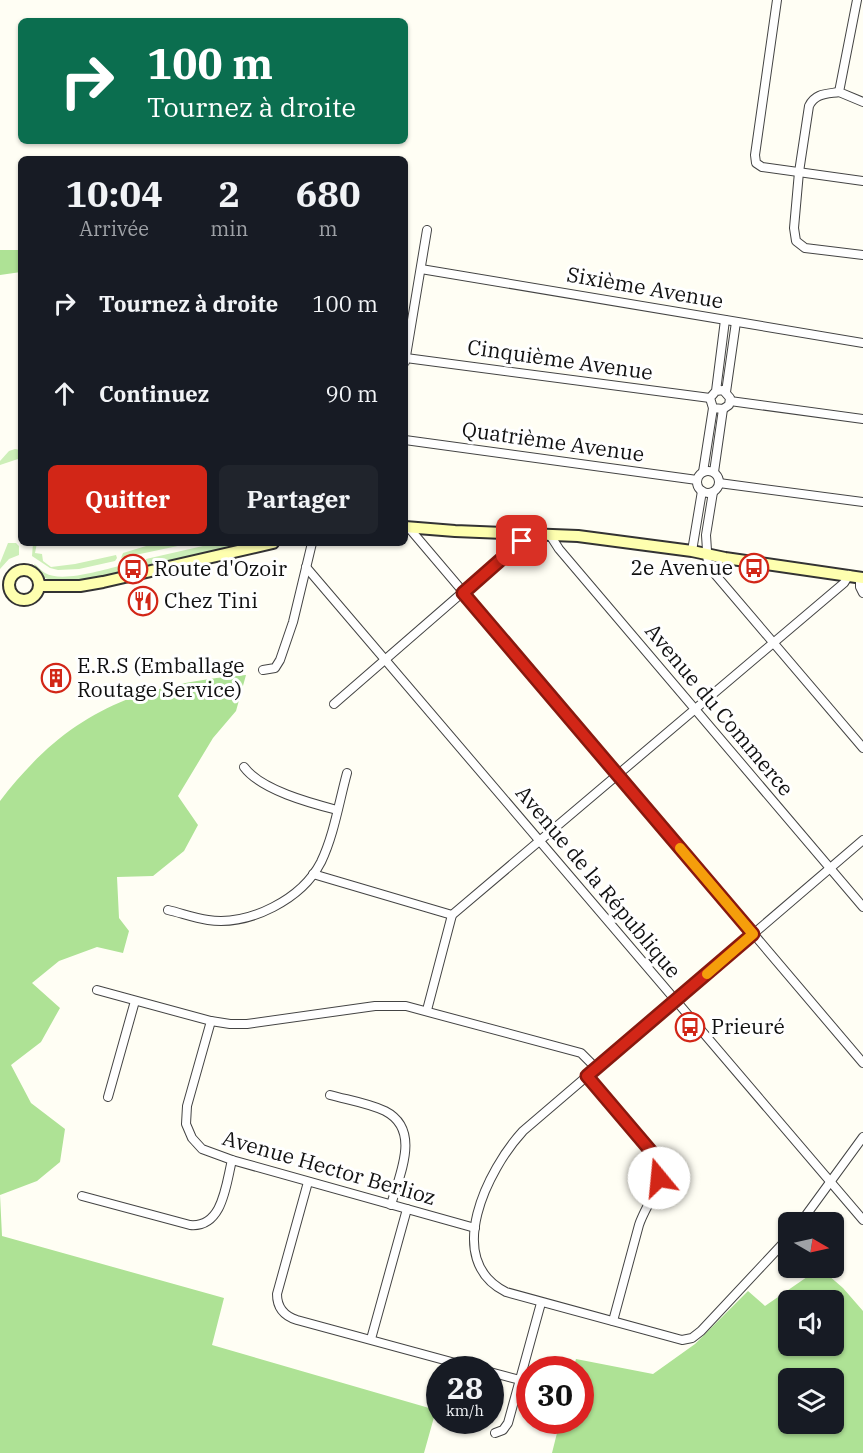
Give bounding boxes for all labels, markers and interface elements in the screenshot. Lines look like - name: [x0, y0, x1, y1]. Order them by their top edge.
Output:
- text: 100 m: [147, 36, 273, 91]
- icon: right: [48, 42, 126, 120]
- text: Tournez à droite: [147, 89, 356, 124]
- text: 10:04: [65, 170, 163, 217]
- text: 2: [218, 170, 240, 217]
- text: 680: [296, 170, 361, 217]
- text: Arrivée: [79, 215, 149, 242]
- text: min: [210, 215, 248, 242]
- text: m: [319, 215, 338, 242]
- street label: Sixième Avenue: [565, 259, 726, 315]
- icon: right: [48, 287, 81, 320]
- text: Tournez à droite: [99, 289, 278, 318]
- text: 100 m: [312, 289, 378, 318]
- street label: Cinquième Avenue: [466, 332, 655, 386]
- icon: ahead: [48, 377, 81, 410]
- text: Continuez: [99, 379, 209, 408]
- text: 90 m: [326, 379, 378, 408]
- street label: Quatrième Avenue: [460, 414, 646, 468]
- button: Quitter: [48, 465, 207, 534]
- button: Partager: [219, 465, 378, 534]
- pin: [496, 515, 547, 566]
- icon: arrive: [505, 524, 538, 557]
- bus stop icon: 2e Avenue: [738, 552, 770, 584]
- bus stop icon: Route d'Ozoir: [117, 553, 149, 585]
- place label: 2e Avenue: [630, 553, 733, 581]
- place label: Route d'Ozoir: [154, 554, 288, 582]
- restaurant icon: Chez Tini: [127, 585, 159, 617]
- place label: Chez Tini: [164, 586, 258, 614]
- street label: Avenue du Commerce: [639, 617, 800, 801]
- place label: E.R.S (Emballage Routage Service): [77, 651, 245, 703]
- building icon: E.R.S (Emballage Routage Service): [40, 662, 72, 694]
- street label: Avenue de la République: [510, 779, 688, 984]
- bus stop icon: Prieuré: [674, 1011, 706, 1043]
- place label: Prieuré: [711, 1012, 785, 1040]
- street label: Avenue Hector Berlioz: [219, 1123, 439, 1211]
- position arrow: [627, 1146, 691, 1210]
- north arrow: [778, 1212, 844, 1278]
- map controls: [778, 1212, 844, 1434]
- button: sound: [778, 1290, 844, 1356]
- speed limit sign: 30: [516, 1356, 594, 1434]
- text: 28: [447, 1368, 483, 1407]
- button: layers: [778, 1368, 844, 1434]
- text: km/h: [446, 1401, 484, 1420]

